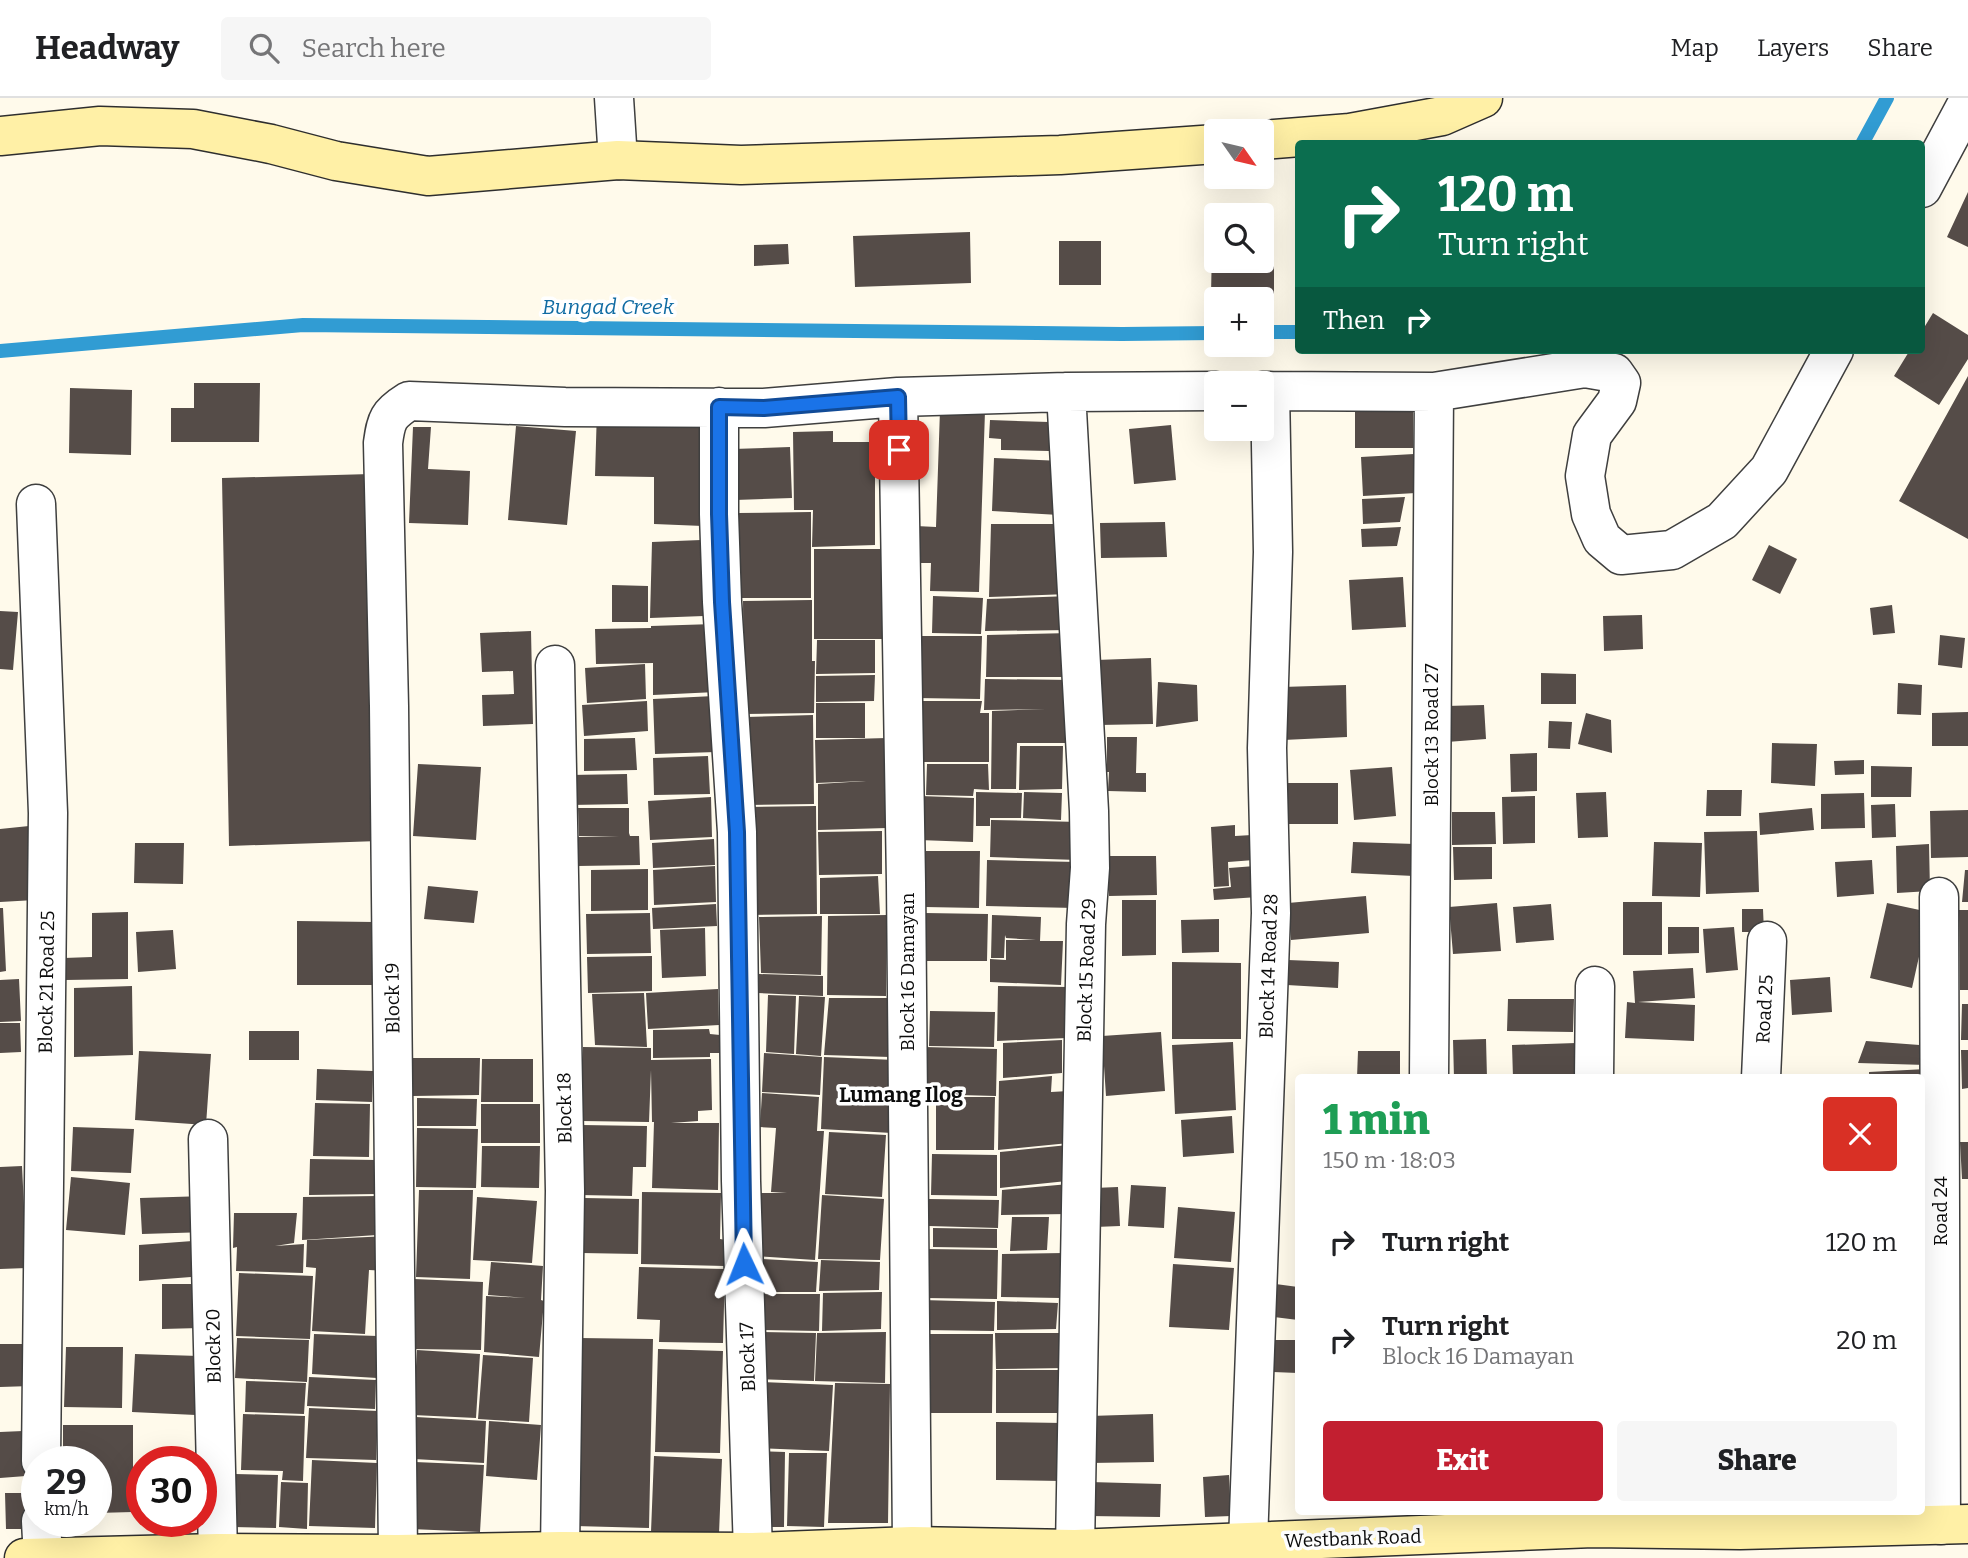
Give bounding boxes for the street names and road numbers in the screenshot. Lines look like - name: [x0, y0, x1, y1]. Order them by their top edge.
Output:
- street label: Block 13 Road 27: [1420, 663, 1443, 806]
- street label: Block 16 Damayan: [896, 893, 919, 1051]
- street label: Block 14 Road 28: [1254, 893, 1283, 1039]
- street label: Block 15 Road 29: [1072, 898, 1101, 1042]
- street label: Block 21 Road 25: [34, 910, 59, 1054]
- street label: Block 19: [380, 962, 405, 1034]
- street label: Road 25: [1751, 974, 1778, 1044]
- street label: Block 18: [552, 1072, 577, 1144]
- street label: Road 24: [1929, 1176, 1952, 1246]
- street label: Block 20: [201, 1308, 226, 1384]
- street label: Block 17: [735, 1321, 760, 1392]
- street label: Westbank Road: [1284, 1525, 1422, 1552]

